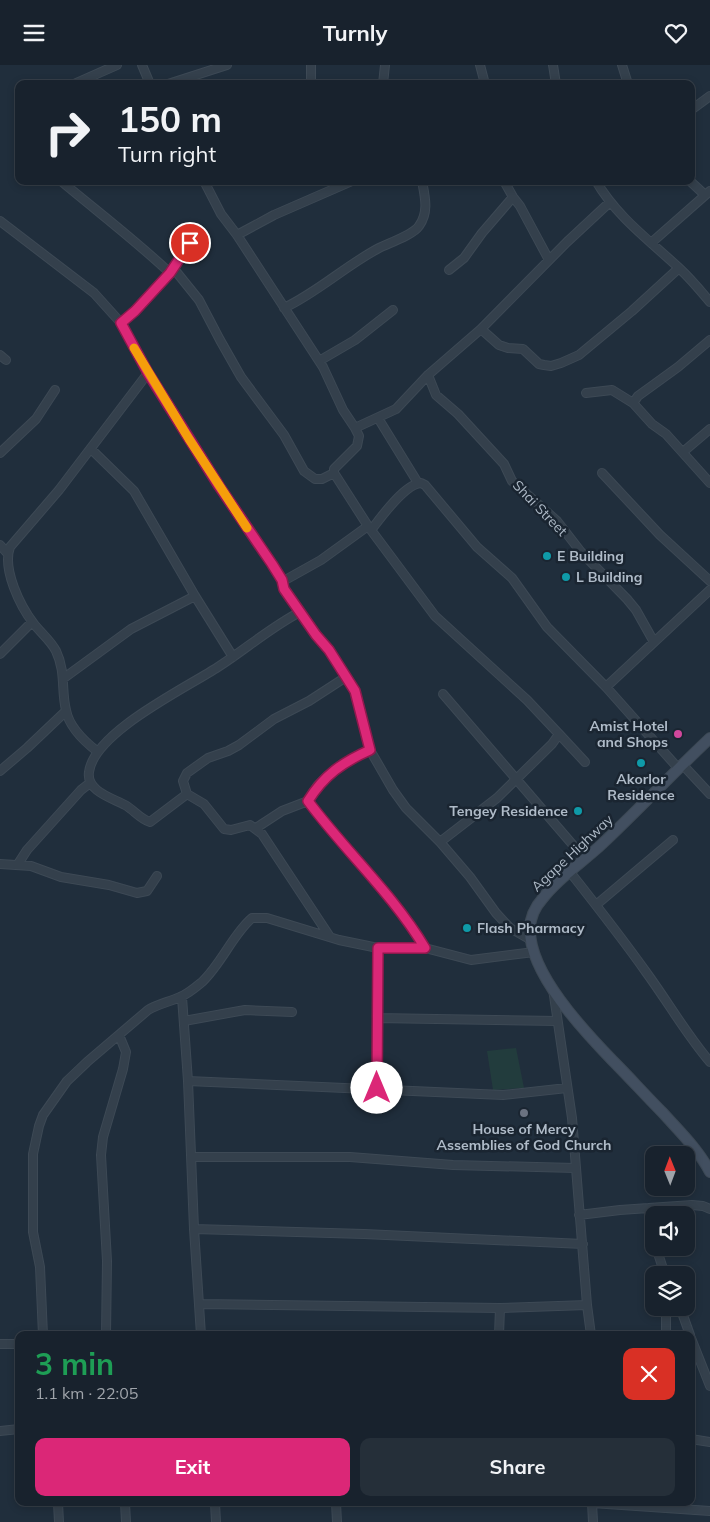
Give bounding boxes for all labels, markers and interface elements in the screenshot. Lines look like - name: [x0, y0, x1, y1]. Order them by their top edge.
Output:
- icon: menu: [20, 19, 48, 47]
- text: Turnly: [323, 19, 387, 47]
- icon: heart: [662, 19, 690, 47]
- text: 150 m: [118, 97, 222, 141]
- icon: right: [35, 100, 100, 165]
- text: Turn right: [118, 140, 216, 168]
- pin: [169, 222, 211, 264]
- icon: arrive: [176, 229, 204, 257]
- street label: Shai Street: [509, 476, 571, 540]
- place label: E Building: [557, 547, 624, 565]
- marker: E Building: [541, 550, 553, 562]
- place label: L Building: [576, 568, 642, 586]
- marker: L Building: [560, 571, 572, 583]
- place label: Amist Hotel and Shops: [590, 717, 668, 751]
- marker: Amist Hotel and Shops: [672, 728, 684, 740]
- marker: Akorlor Residence: [635, 757, 647, 769]
- place label: Akorlor Residence: [607, 770, 675, 804]
- place label: Tengey Residence: [449, 802, 568, 820]
- marker: Tengey Residence: [572, 805, 584, 817]
- street label: Agape Highway: [527, 810, 617, 895]
- place label: Flash Pharmacy: [477, 919, 585, 937]
- marker: Flash Pharmacy: [461, 922, 473, 934]
- position arrow: [350, 1061, 402, 1113]
- marker: House of Mercy Assemblies of God Church: [518, 1107, 530, 1119]
- place label: House of Mercy Assemblies of God Church: [437, 1120, 611, 1154]
- north arrow: [645, 1146, 695, 1196]
- map controls: [645, 1146, 695, 1316]
- button: sound: [645, 1206, 695, 1256]
- button: layers: [645, 1266, 695, 1316]
- text: 3 min: [35, 1345, 114, 1383]
- button: close: [623, 1348, 675, 1400]
- text: 1.1 km · 22:05: [35, 1383, 138, 1403]
- button: Exit: [35, 1438, 350, 1496]
- button: Share: [360, 1438, 675, 1496]

